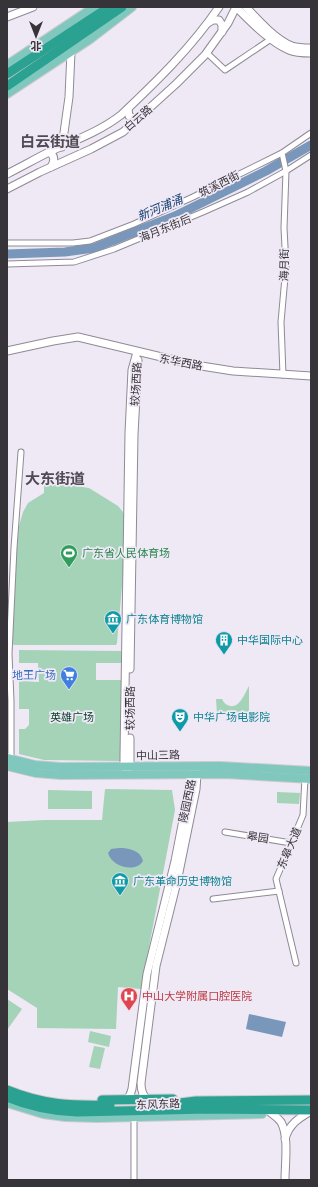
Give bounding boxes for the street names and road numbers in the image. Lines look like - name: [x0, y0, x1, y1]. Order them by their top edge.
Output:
- street label: 白云路: [122, 103, 155, 134]
- street label: 筑溪西街: [197, 169, 242, 200]
- street label: 海月东街后: [137, 212, 193, 245]
- street label: 海月街: [278, 248, 291, 282]
- street label: 东华西路: [158, 352, 204, 373]
- street label: 较场西路: [129, 362, 144, 406]
- street label: 较场西路: [124, 686, 137, 730]
- street label: 中山三路: [136, 749, 180, 762]
- street label: 陵园西路: [177, 778, 198, 824]
- street label: 东皋大道: [275, 825, 304, 871]
- street label: 皋园: [246, 829, 270, 846]
- street label: 东风东路: [136, 1097, 180, 1112]

